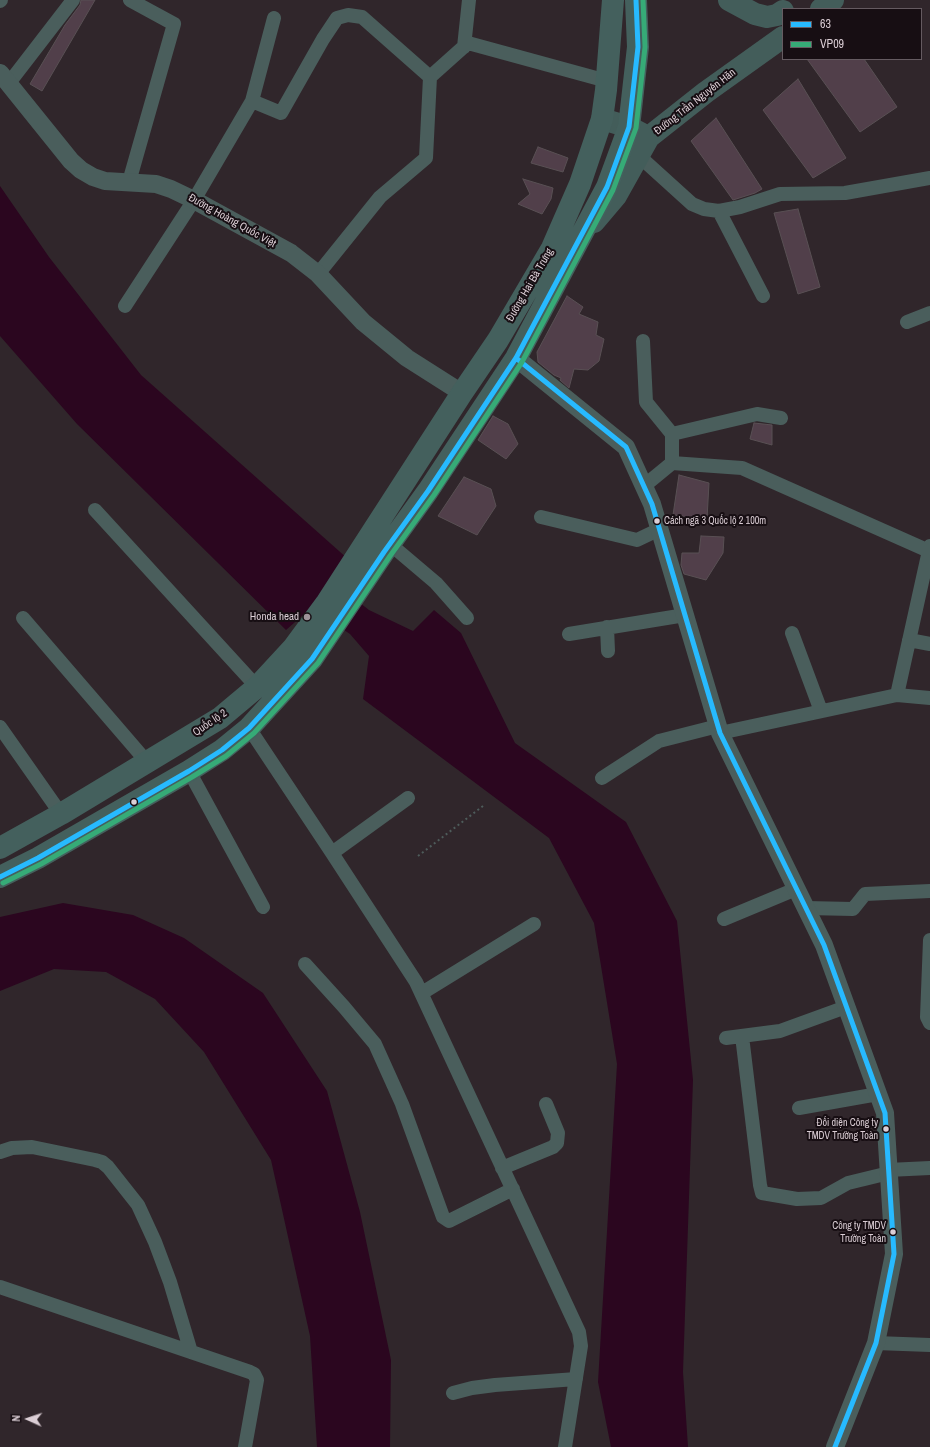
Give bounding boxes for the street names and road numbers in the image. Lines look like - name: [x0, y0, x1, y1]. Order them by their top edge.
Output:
- street label: Đường Trần Nguyên Hãn: [652, 66, 738, 138]
- street label: Đường Hoàng Quốc Việt: [186, 191, 278, 251]
- street label: Đường Hai Bà Trưng: [504, 246, 556, 324]
- street label: Quốc lộ 2: [190, 707, 230, 739]

